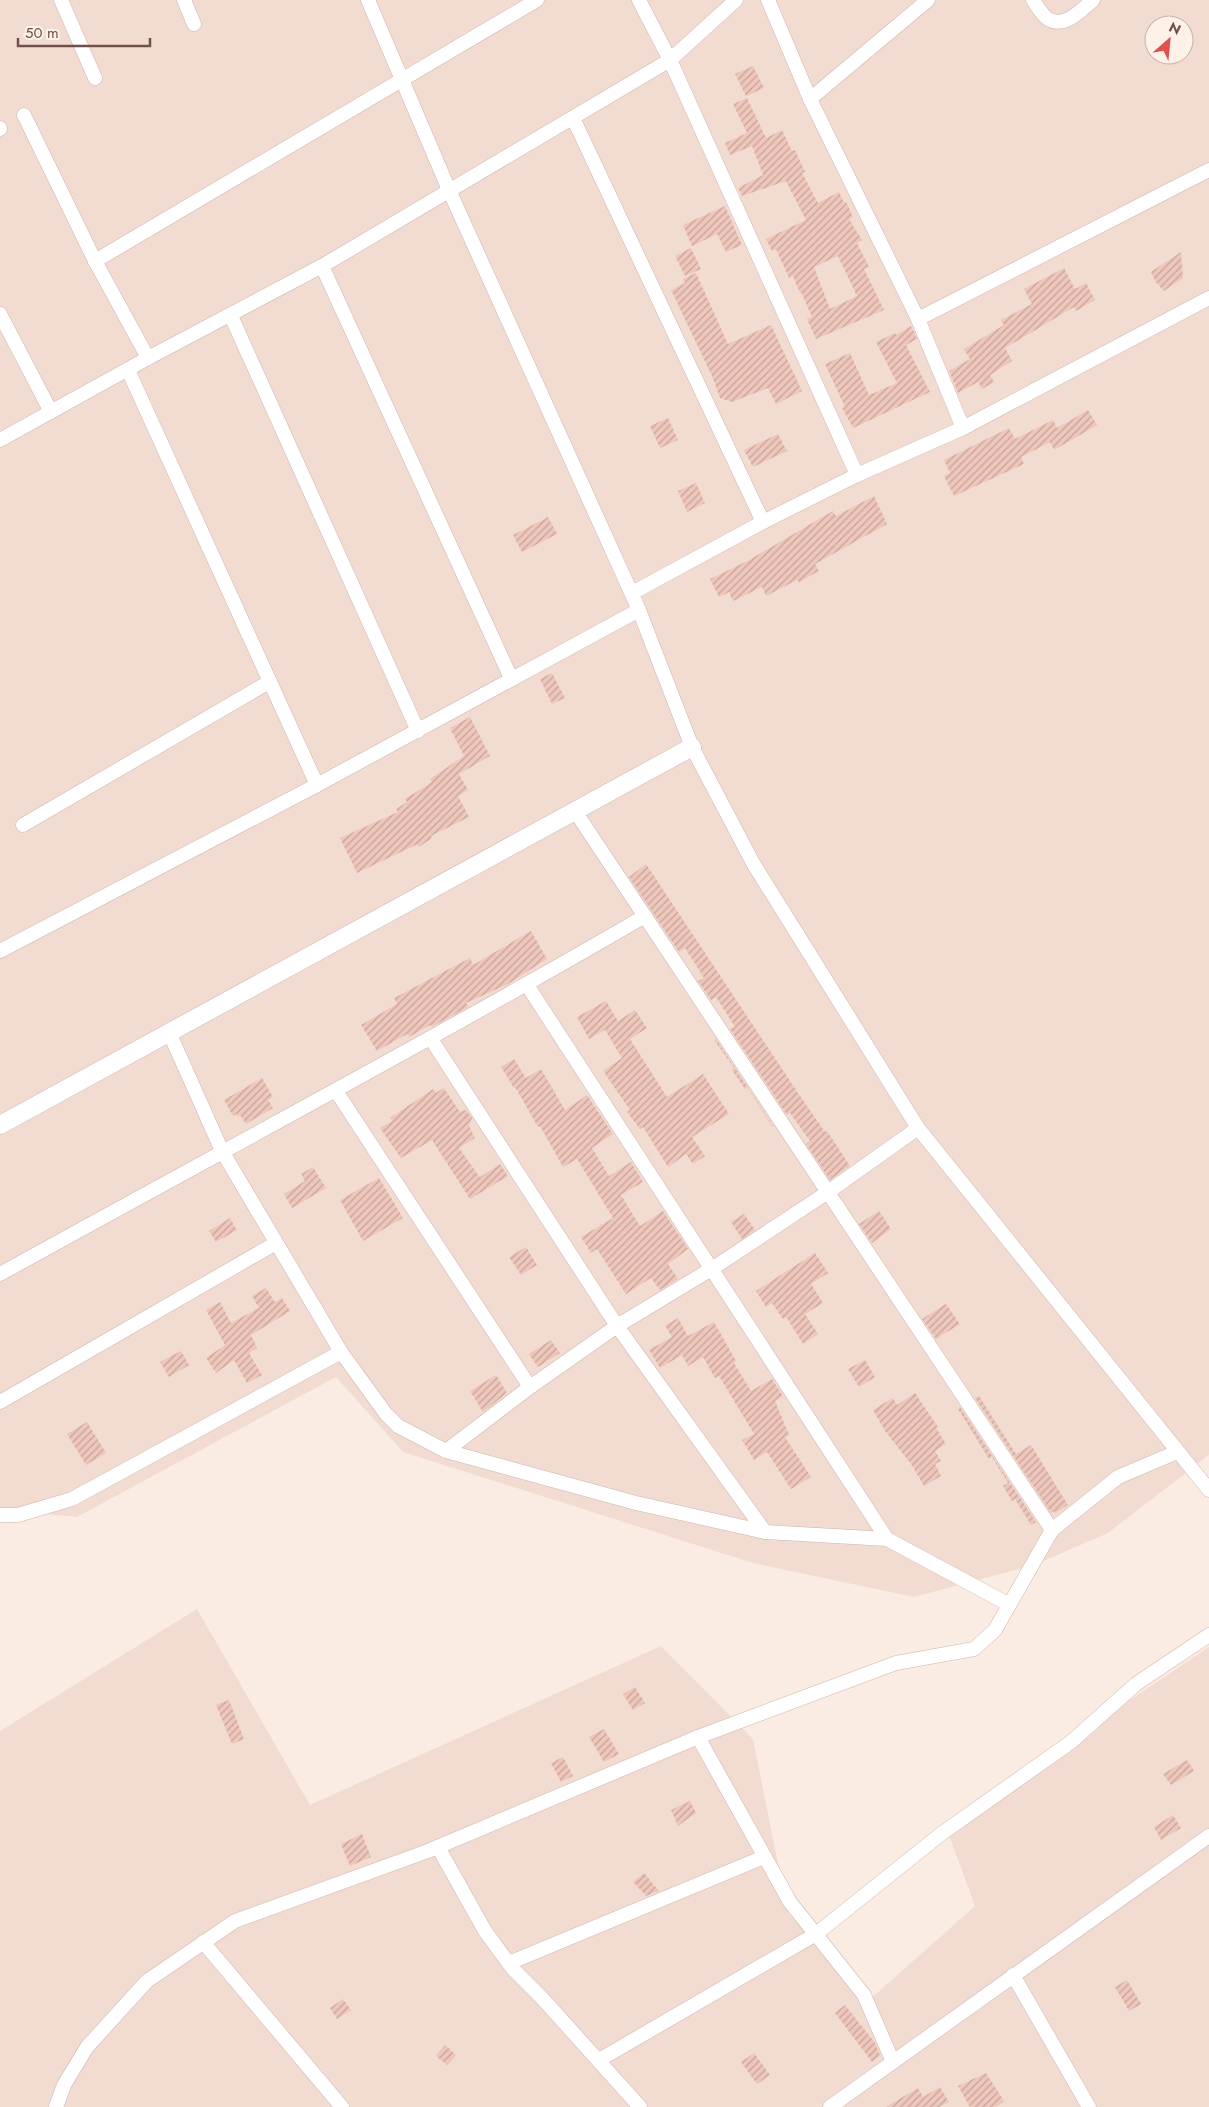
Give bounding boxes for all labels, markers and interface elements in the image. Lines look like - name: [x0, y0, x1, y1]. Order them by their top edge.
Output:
- scale bar: [18, 15, 150, 47]
- north arrow: [1144, 15, 1194, 65]
- text: N: [1165, 17, 1184, 40]
- text: 50 m: [25, 22, 59, 44]

